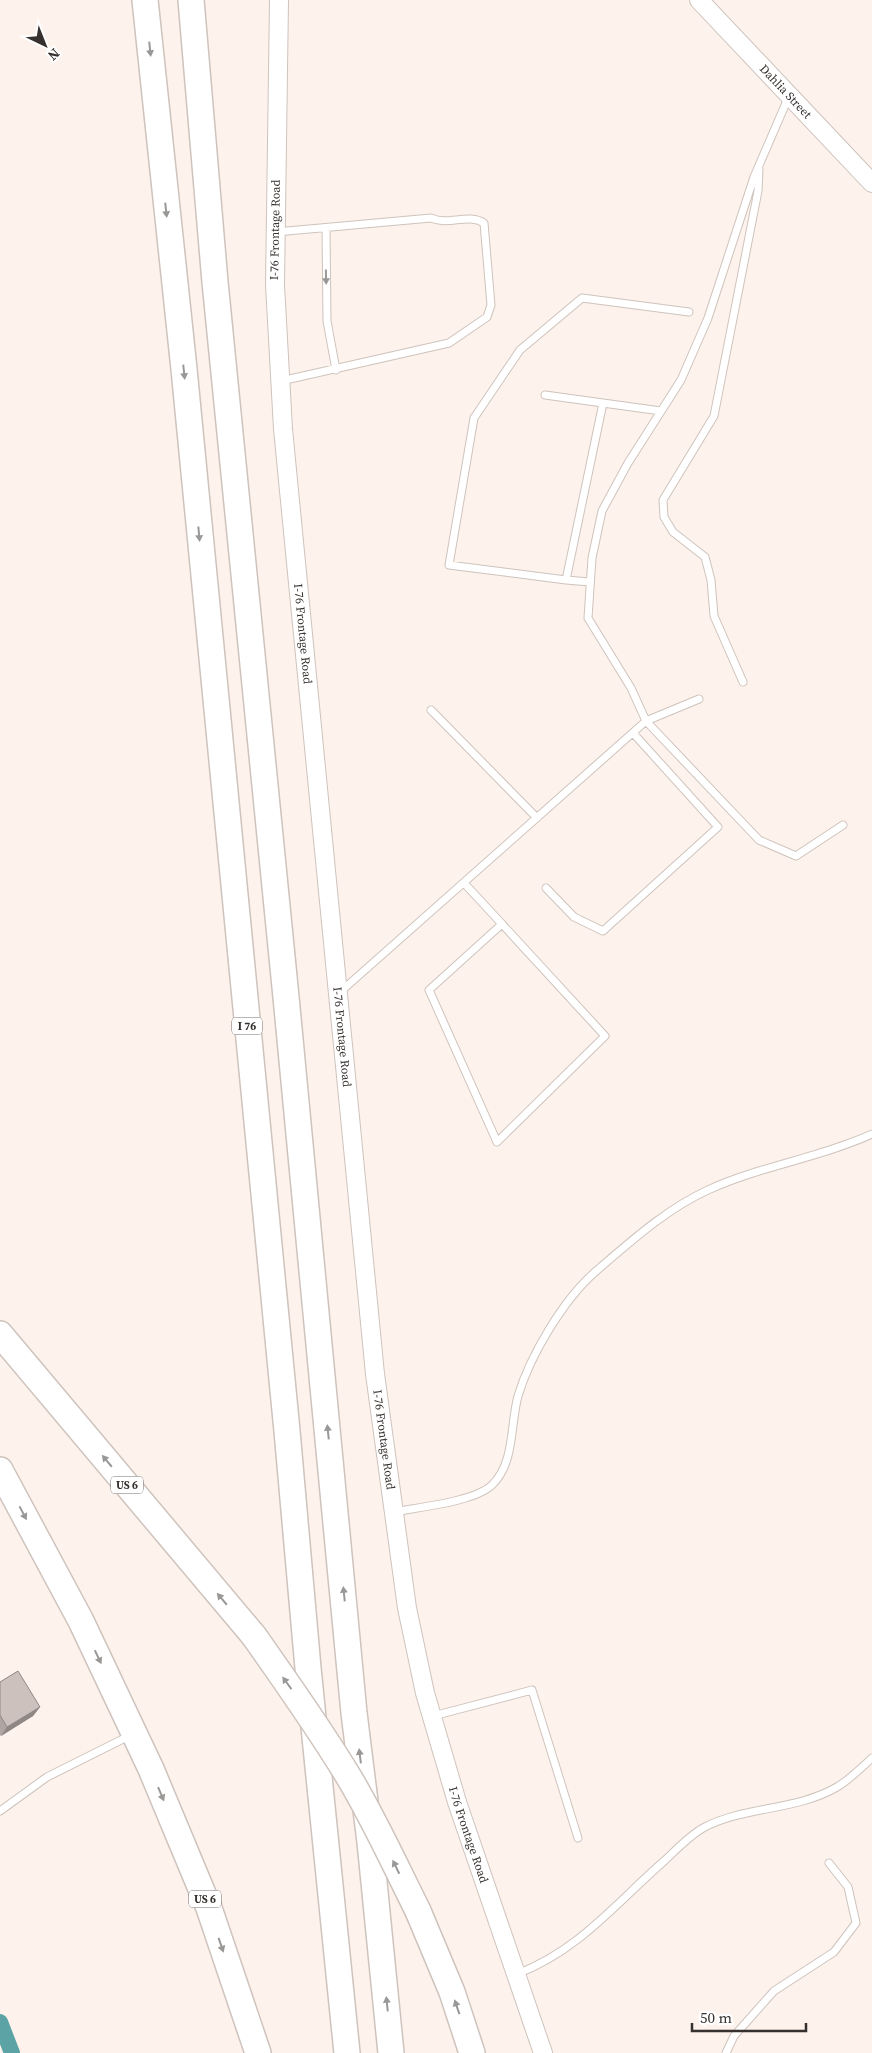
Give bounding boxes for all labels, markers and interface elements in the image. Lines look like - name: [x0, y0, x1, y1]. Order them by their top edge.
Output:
- north arrow: [20, 20, 70, 70]
- one-way arrow: [146, 41, 154, 57]
- text: N: [43, 44, 64, 65]
- street label: Dahlia Street: [756, 61, 815, 122]
- street label: I-76 Frontage Road: [266, 179, 284, 280]
- one-way arrow: [162, 203, 170, 219]
- one-way arrow: [322, 269, 330, 285]
- one-way arrow: [180, 364, 188, 380]
- one-way arrow: [195, 526, 203, 542]
- street label: I-76 Frontage Road: [290, 583, 316, 685]
- street label: I-76 Frontage Road: [329, 986, 355, 1088]
- road number: I 76: [232, 1018, 262, 1034]
- street label: I-76 Frontage Road: [369, 1389, 399, 1491]
- one-way arrow: [324, 1424, 332, 1440]
- one-way arrow: [101, 1455, 112, 1468]
- road number: US 6: [111, 1476, 143, 1494]
- one-way arrow: [19, 1506, 27, 1520]
- one-way arrow: [340, 1586, 348, 1602]
- one-way arrow: [217, 1592, 228, 1605]
- one-way arrow: [95, 1650, 103, 1664]
- one-way arrow: [282, 1676, 292, 1689]
- one-way arrow: [356, 1748, 364, 1764]
- street label: I-76 Frontage Road: [445, 1785, 492, 1885]
- one-way arrow: [158, 1787, 166, 1801]
- one-way arrow: [392, 1860, 400, 1875]
- road number: US 6: [189, 1890, 221, 1908]
- one-way arrow: [218, 1938, 226, 1953]
- one-way arrow: [382, 1996, 390, 2012]
- one-way arrow: [453, 1999, 460, 2014]
- scale bar: [692, 2000, 806, 2032]
- text: 50 m: [700, 2007, 732, 2028]

